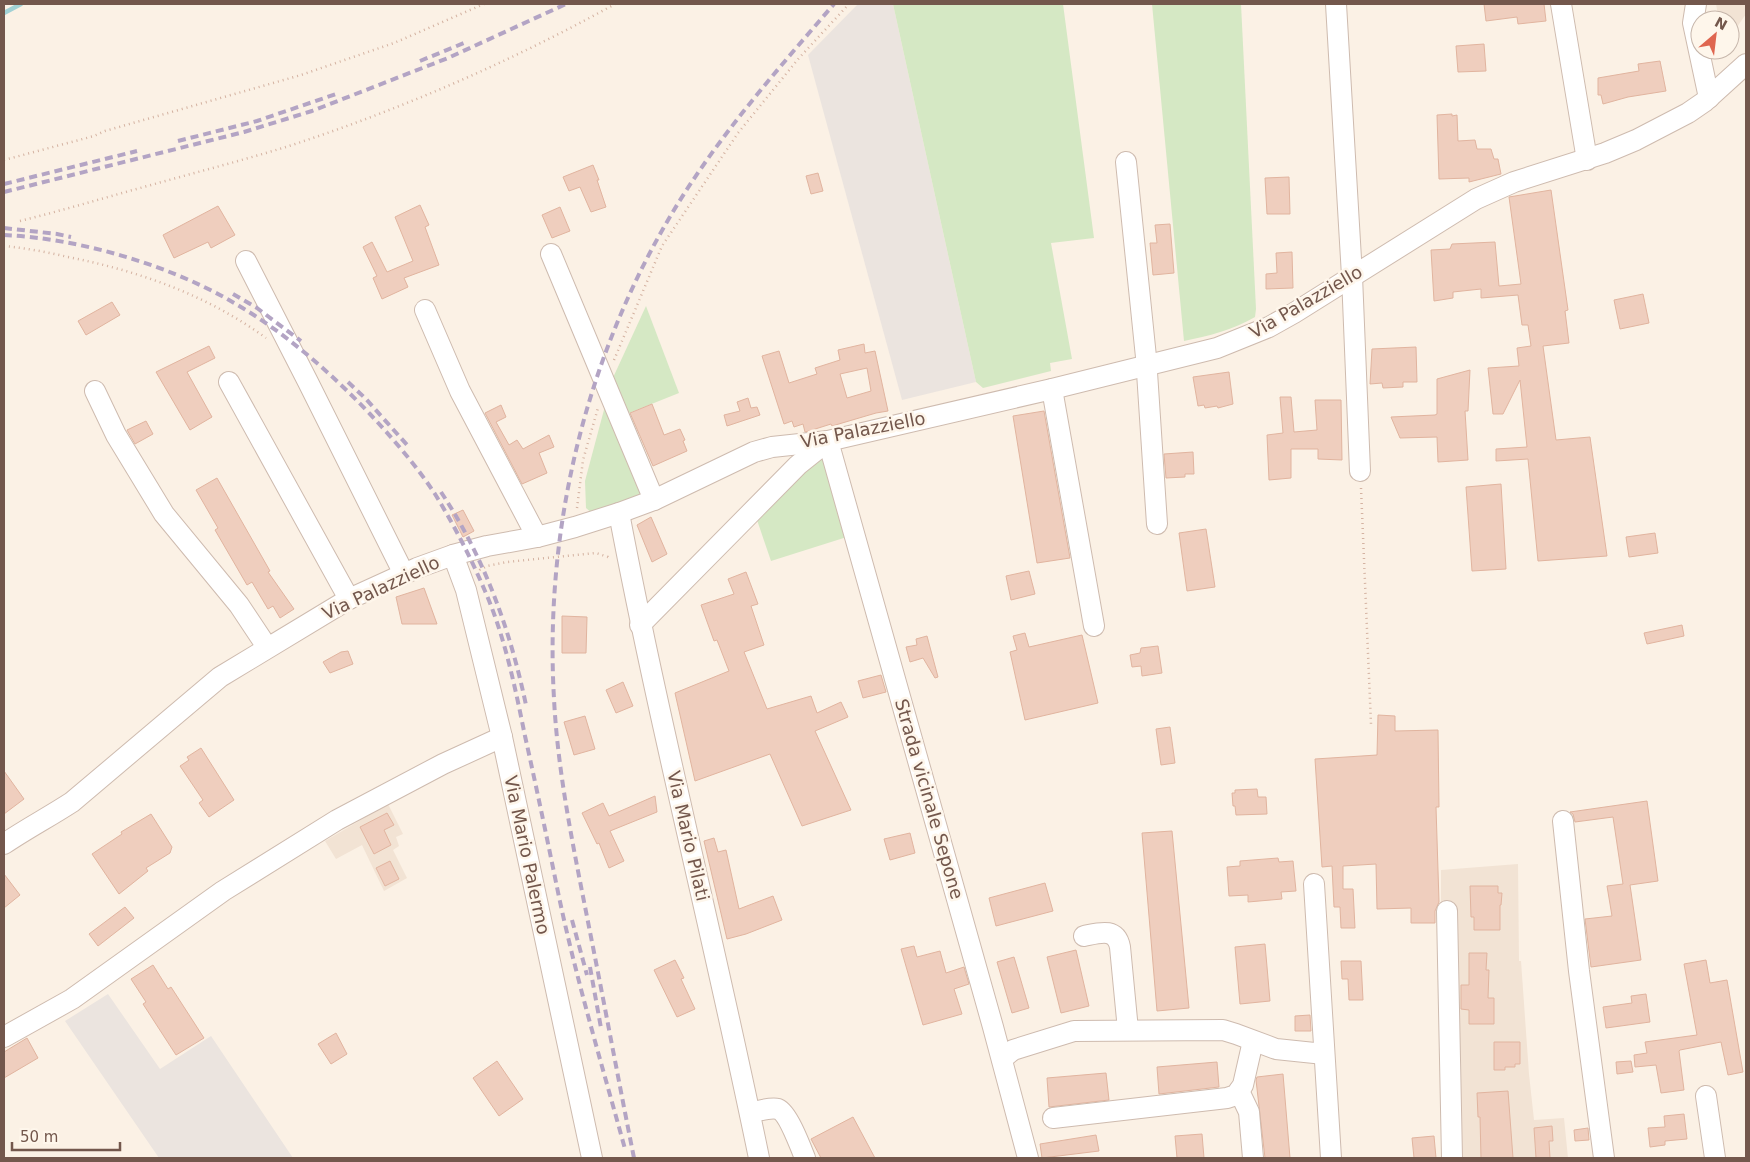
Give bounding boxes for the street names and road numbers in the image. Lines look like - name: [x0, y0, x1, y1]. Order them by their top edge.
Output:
- street label: Via Palazziello: [1246, 261, 1366, 342]
- street label: Via Palazziello: [799, 407, 927, 452]
- street label: Via Palazziello: [319, 551, 443, 624]
- street label: Strada vicinale Sepone: [891, 696, 968, 901]
- street label: Via Mario Pilati: [663, 769, 714, 903]
- street label: Via Mario Palermo: [500, 773, 555, 936]

